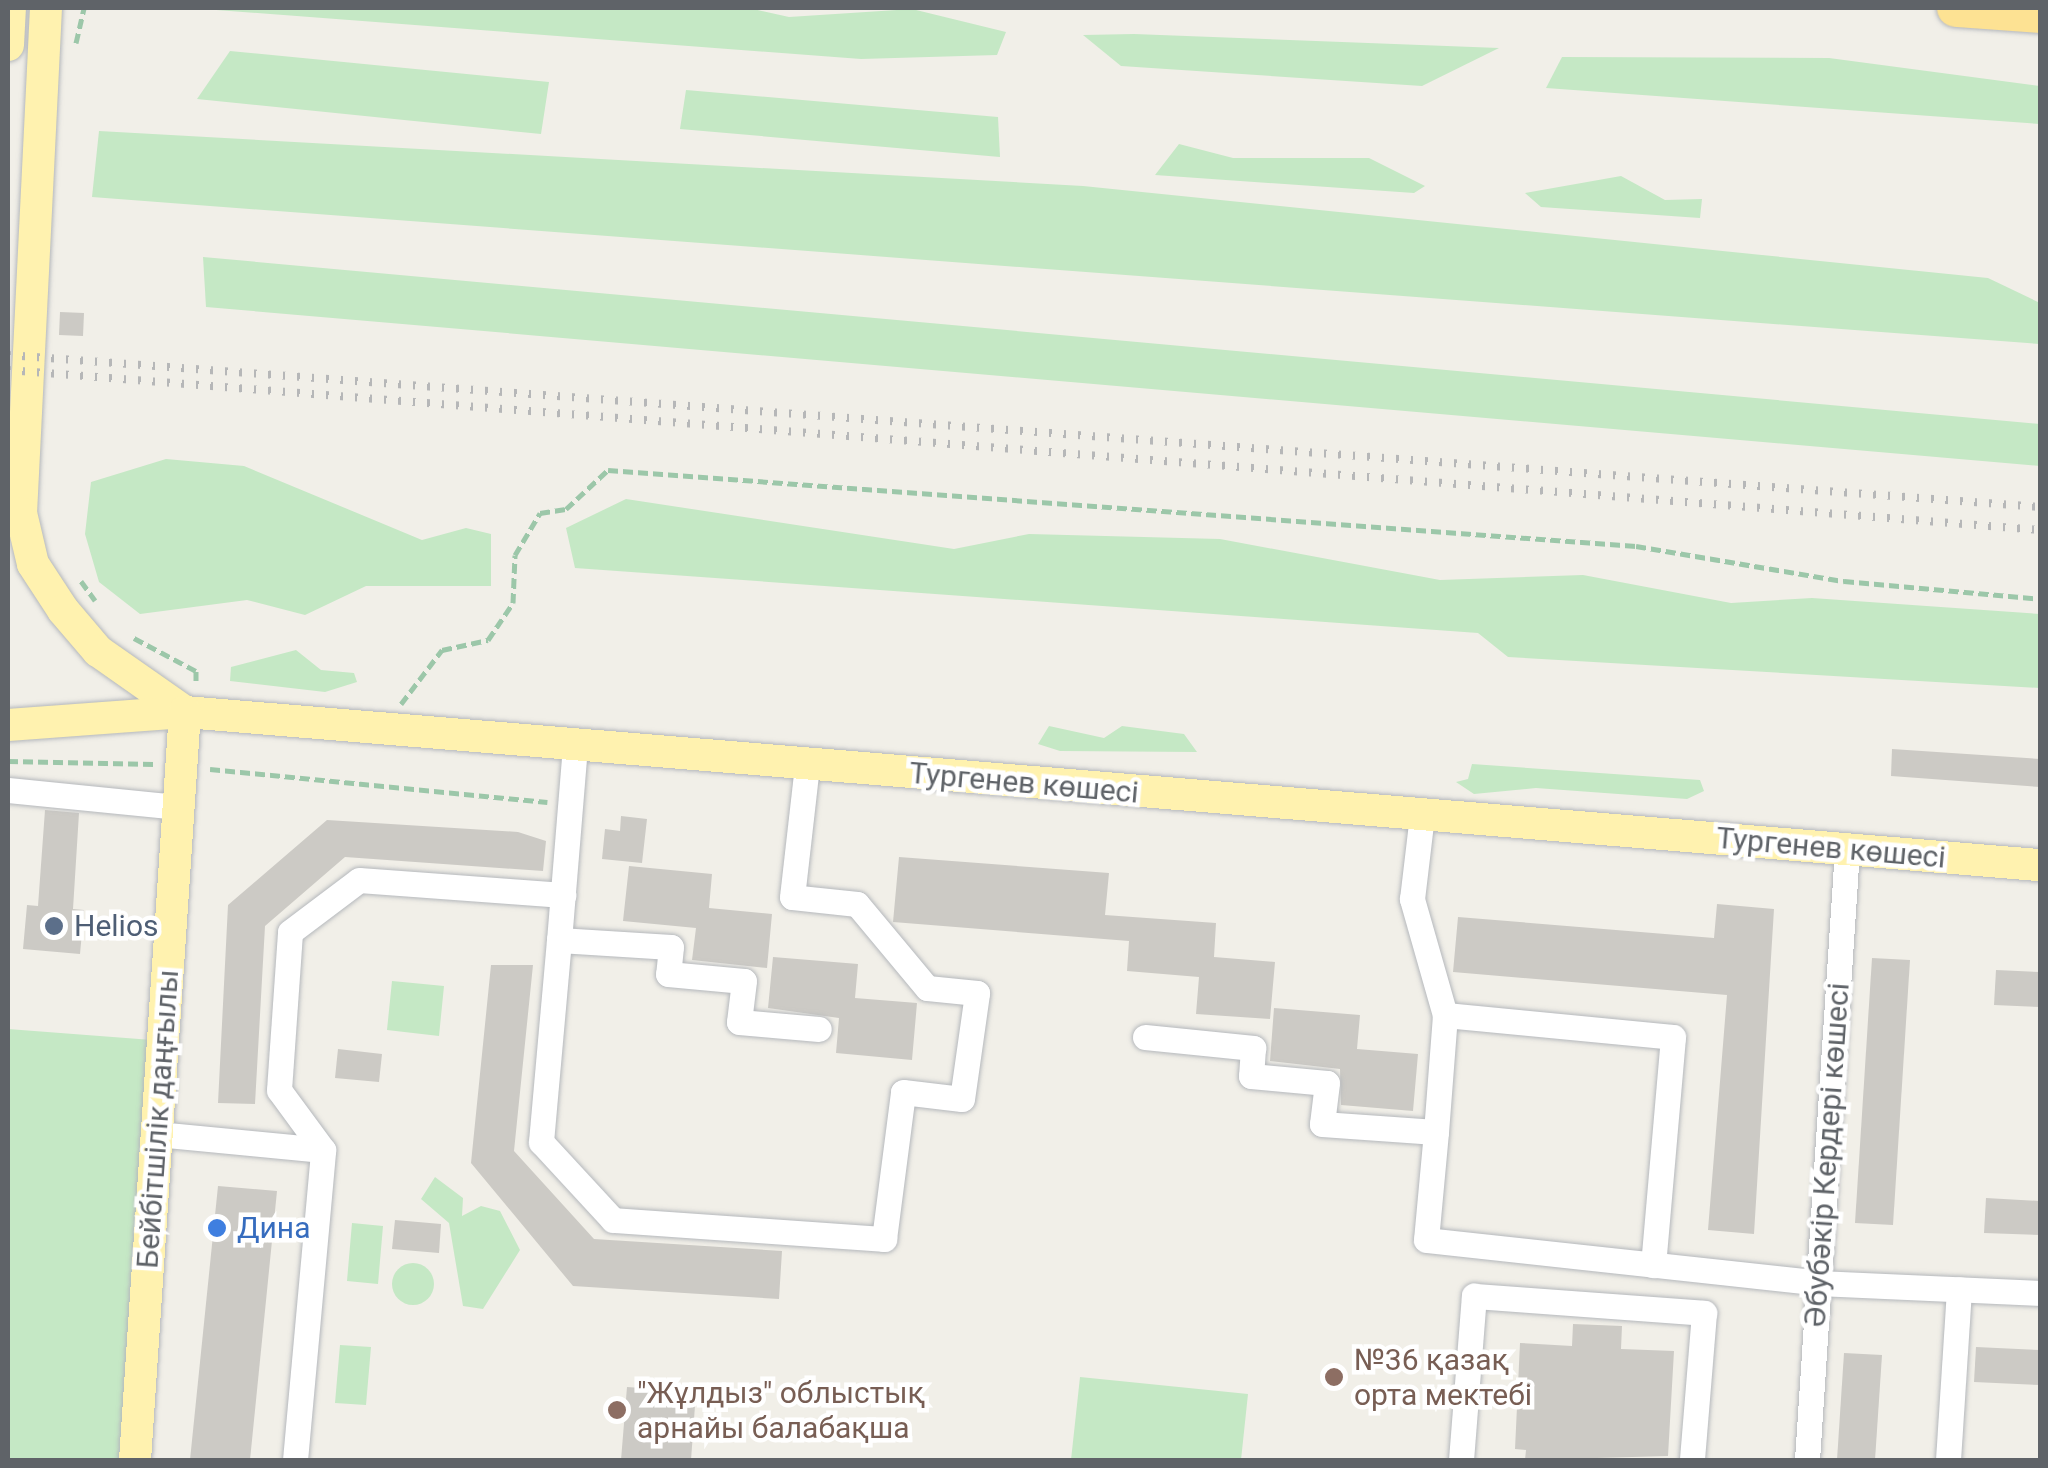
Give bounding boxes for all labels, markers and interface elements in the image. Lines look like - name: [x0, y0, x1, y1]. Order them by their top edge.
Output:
- street label: Тургенев көшесі: [908, 755, 1140, 811]
- street label: Тургенев көшесі: [1715, 820, 1947, 876]
- place label: Helios: [74, 908, 158, 944]
- marker: Helios: [43, 915, 65, 937]
- street label: Бейбітшілік даңғылы: [130, 968, 186, 1270]
- street label: Әбубәкір Кердері көшесі: [1797, 982, 1857, 1328]
- place label: Дина: [237, 1210, 310, 1246]
- marker: Дина: [206, 1217, 228, 1239]
- place label: №36 қазақ орта мектебі: [1354, 1342, 1532, 1412]
- marker: №36 қазақ орта мектебі: [1323, 1366, 1345, 1388]
- place label: "Жұлдыз" облыстық арнайы балабақша: [637, 1375, 925, 1446]
- marker: "Жұлдыз" облыстық арнайы балабақша: [606, 1399, 628, 1421]

